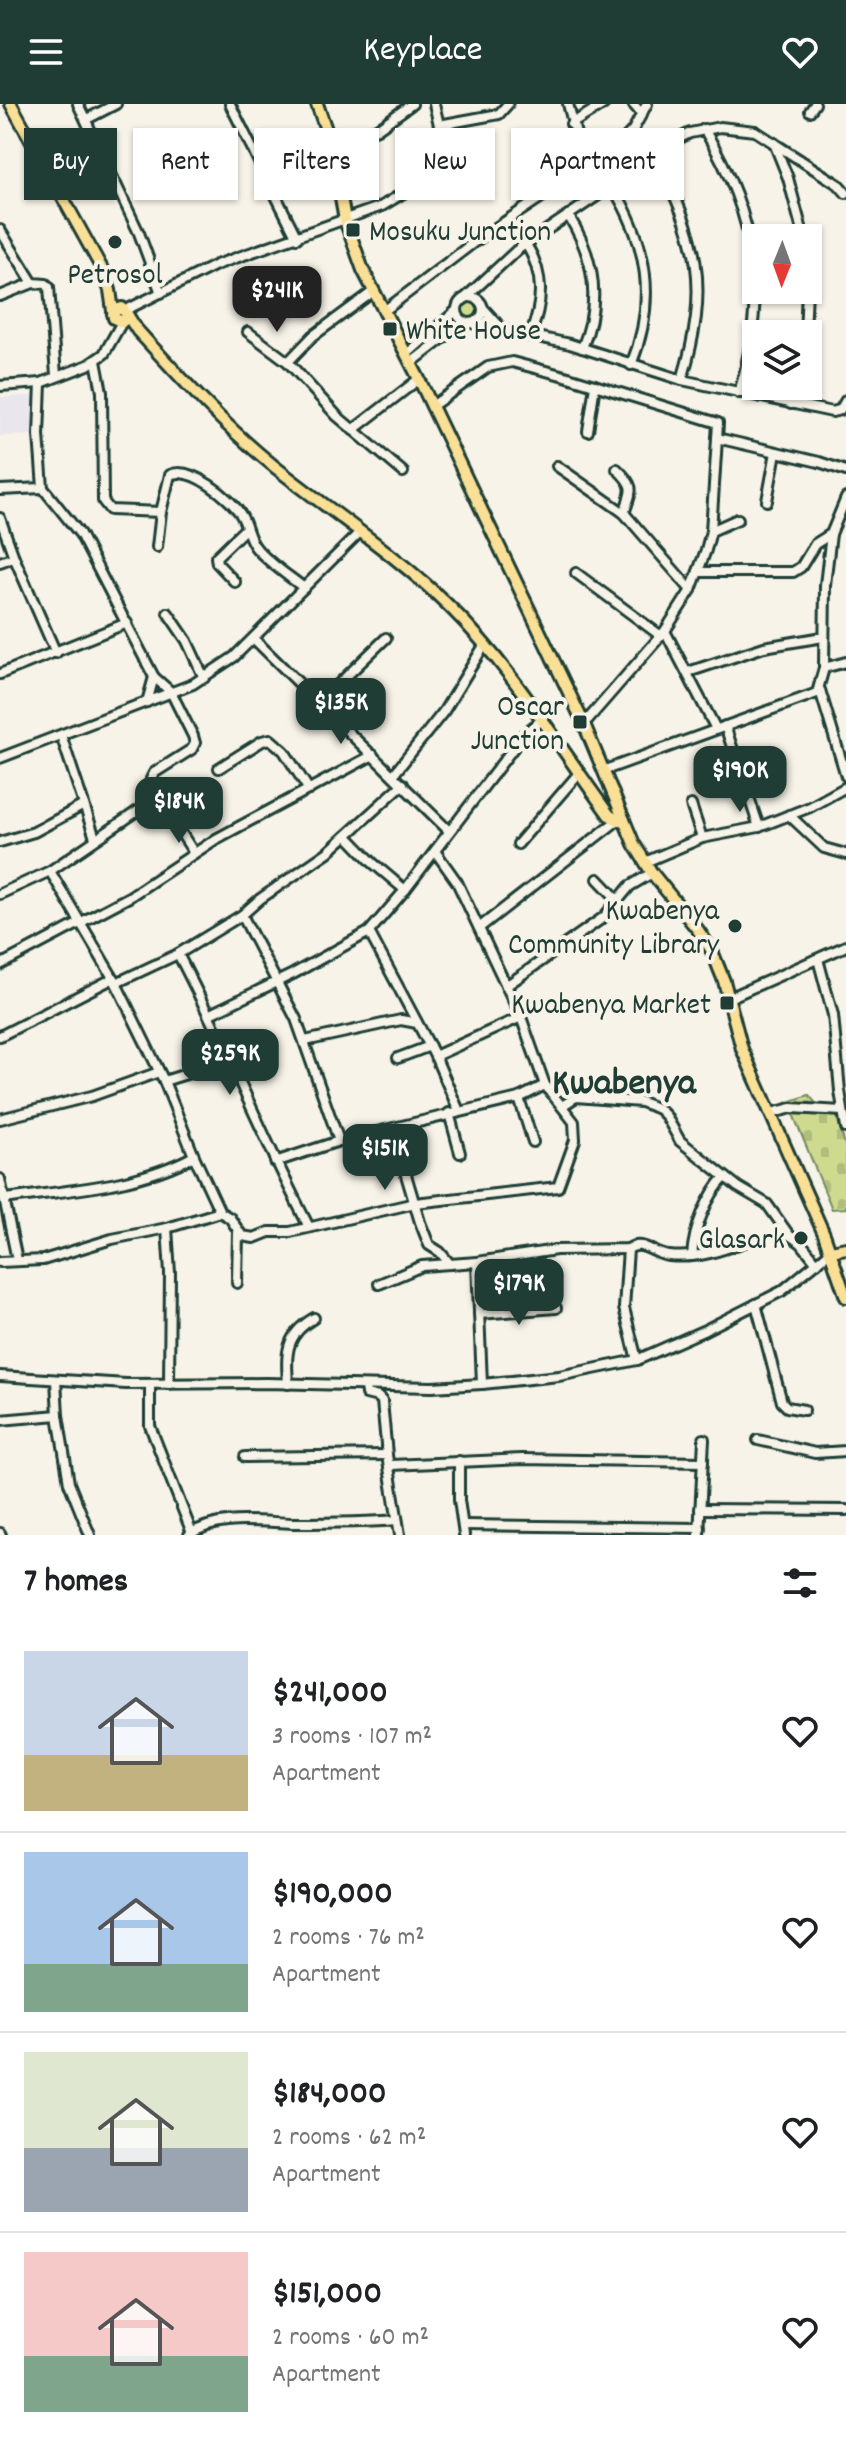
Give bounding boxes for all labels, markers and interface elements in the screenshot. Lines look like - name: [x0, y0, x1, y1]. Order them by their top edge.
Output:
- text: Keyplace: [363, 26, 483, 78]
- icon: menu: [24, 30, 68, 74]
- icon: heart: [778, 30, 822, 74]
- chip: Buy: [24, 128, 117, 200]
- chip: Rent: [133, 128, 238, 200]
- chip: Filters: [254, 128, 379, 200]
- chip: New: [395, 128, 495, 200]
- chip: Apartment: [511, 128, 684, 200]
- place label: Mosuku Junction: [369, 213, 551, 256]
- marker: Mosuku Junction: [344, 221, 362, 239]
- north arrow: [742, 224, 822, 304]
- map controls: [742, 224, 822, 400]
- marker: Petrosol: [106, 233, 124, 251]
- place label: Petrosol: [67, 256, 163, 299]
- pin: $241K: [221, 266, 333, 334]
- text: $241K: [250, 273, 304, 310]
- place label: White House: [406, 312, 541, 355]
- marker: White House: [381, 320, 399, 338]
- button: layers: [742, 320, 822, 400]
- pin: $135K: [285, 678, 397, 746]
- text: $135K: [314, 685, 368, 722]
- place label: Oscar Junction: [470, 688, 564, 765]
- marker: Oscar Junction: [571, 713, 589, 731]
- pin: $190K: [684, 746, 796, 814]
- text: $190K: [712, 753, 768, 790]
- pin: $184K: [123, 777, 235, 845]
- text: $184K: [153, 784, 205, 821]
- place label: Kwabenya Community Library: [508, 892, 720, 969]
- marker: Kwabenya Community Library: [726, 917, 744, 935]
- place label: Kwabenya Market: [511, 986, 711, 1029]
- marker: Kwabenya Market: [718, 994, 736, 1012]
- pin: $259K: [174, 1029, 286, 1097]
- text: $259K: [200, 1036, 260, 1073]
- district label: Kwabenya: [552, 1058, 697, 1113]
- pin: $151K: [329, 1124, 441, 1192]
- text: $151K: [361, 1131, 409, 1168]
- place label: Glasark: [699, 1221, 785, 1264]
- marker: Glasark: [792, 1229, 810, 1247]
- pin: $179K: [463, 1259, 575, 1327]
- text: $179K: [493, 1266, 545, 1303]
- text: 7 homes: [24, 1559, 128, 1608]
- icon: filters: [778, 1561, 822, 1605]
- text: $241,000: [272, 1670, 388, 1719]
- icon: home: [88, 1683, 184, 1779]
- icon: heart: [778, 1709, 822, 1753]
- text: 3 rooms · 107 m²: [272, 1719, 432, 1756]
- text: Apartment: [272, 1756, 381, 1793]
- text: $190,000: [272, 1871, 393, 1920]
- icon: home: [88, 1884, 184, 1980]
- icon: heart: [778, 1910, 822, 1954]
- text: 2 rooms · 76 m²: [272, 1920, 425, 1957]
- text: Apartment: [272, 1957, 381, 1994]
- text: $184,000: [272, 2071, 386, 2120]
- icon: home: [88, 2084, 184, 2180]
- icon: heart: [778, 2110, 822, 2154]
- text: 2 rooms · 62 m²: [272, 2120, 426, 2157]
- text: Apartment: [272, 2157, 381, 2194]
- text: $151,000: [272, 2271, 382, 2320]
- icon: home: [88, 2284, 184, 2380]
- icon: heart: [778, 2310, 822, 2354]
- text: 2 rooms · 60 m²: [272, 2320, 429, 2357]
- text: Apartment: [272, 2357, 381, 2394]

